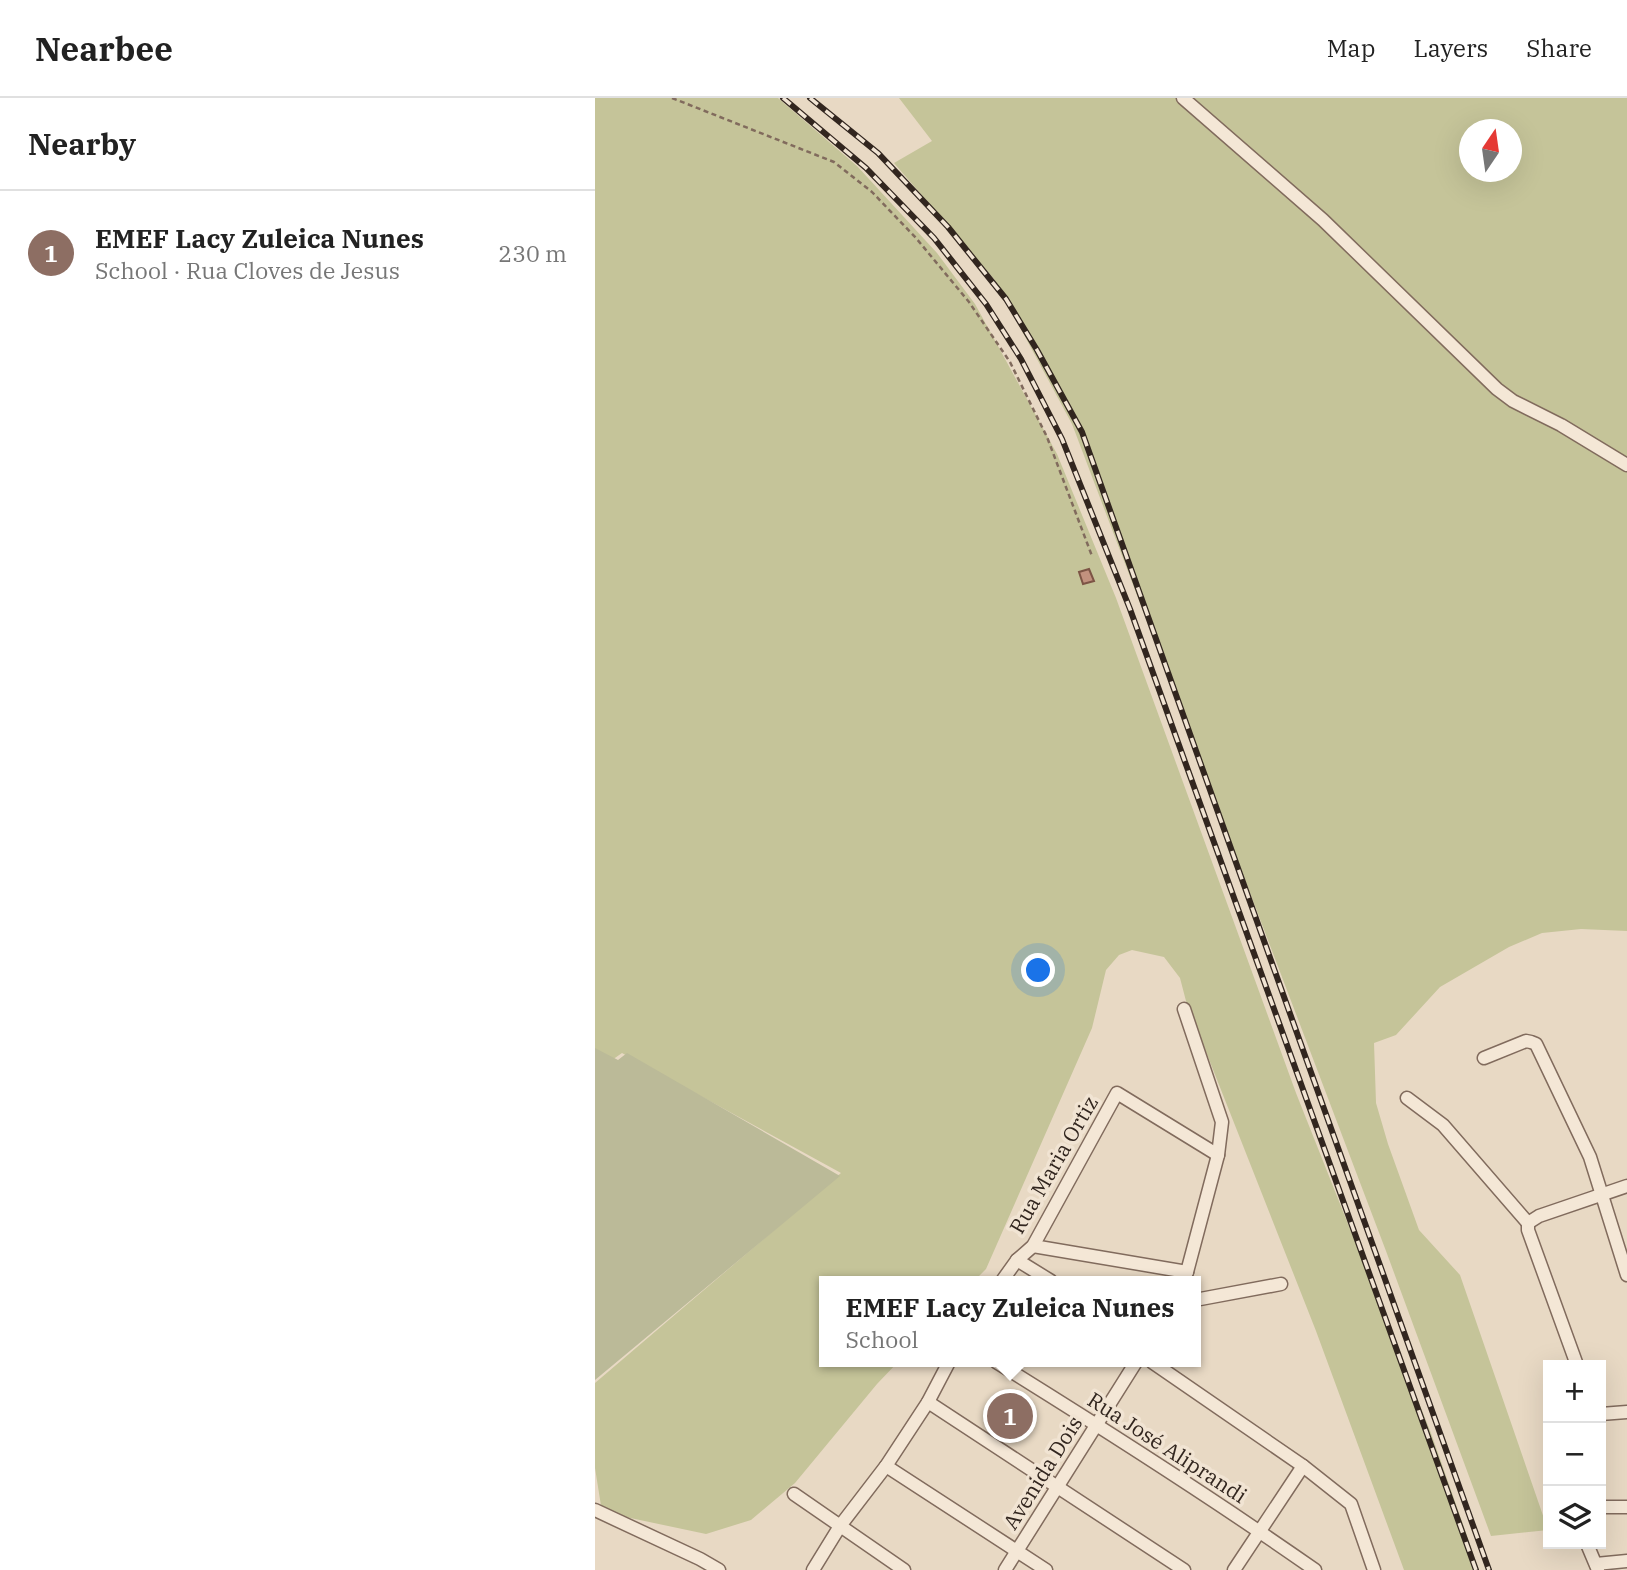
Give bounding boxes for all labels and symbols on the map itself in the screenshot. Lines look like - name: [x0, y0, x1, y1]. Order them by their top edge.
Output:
- north arrow: [1459, 119, 1522, 182]
- your location: [1021, 953, 1055, 987]
- street label: Rua Maria Ortiz: [1002, 1091, 1104, 1238]
- street label: Rua José Aliprandi: [1083, 1385, 1253, 1509]
- pin: 1: [987, 1390, 1033, 1442]
- street label: Avenida Dois: [996, 1410, 1088, 1535]

